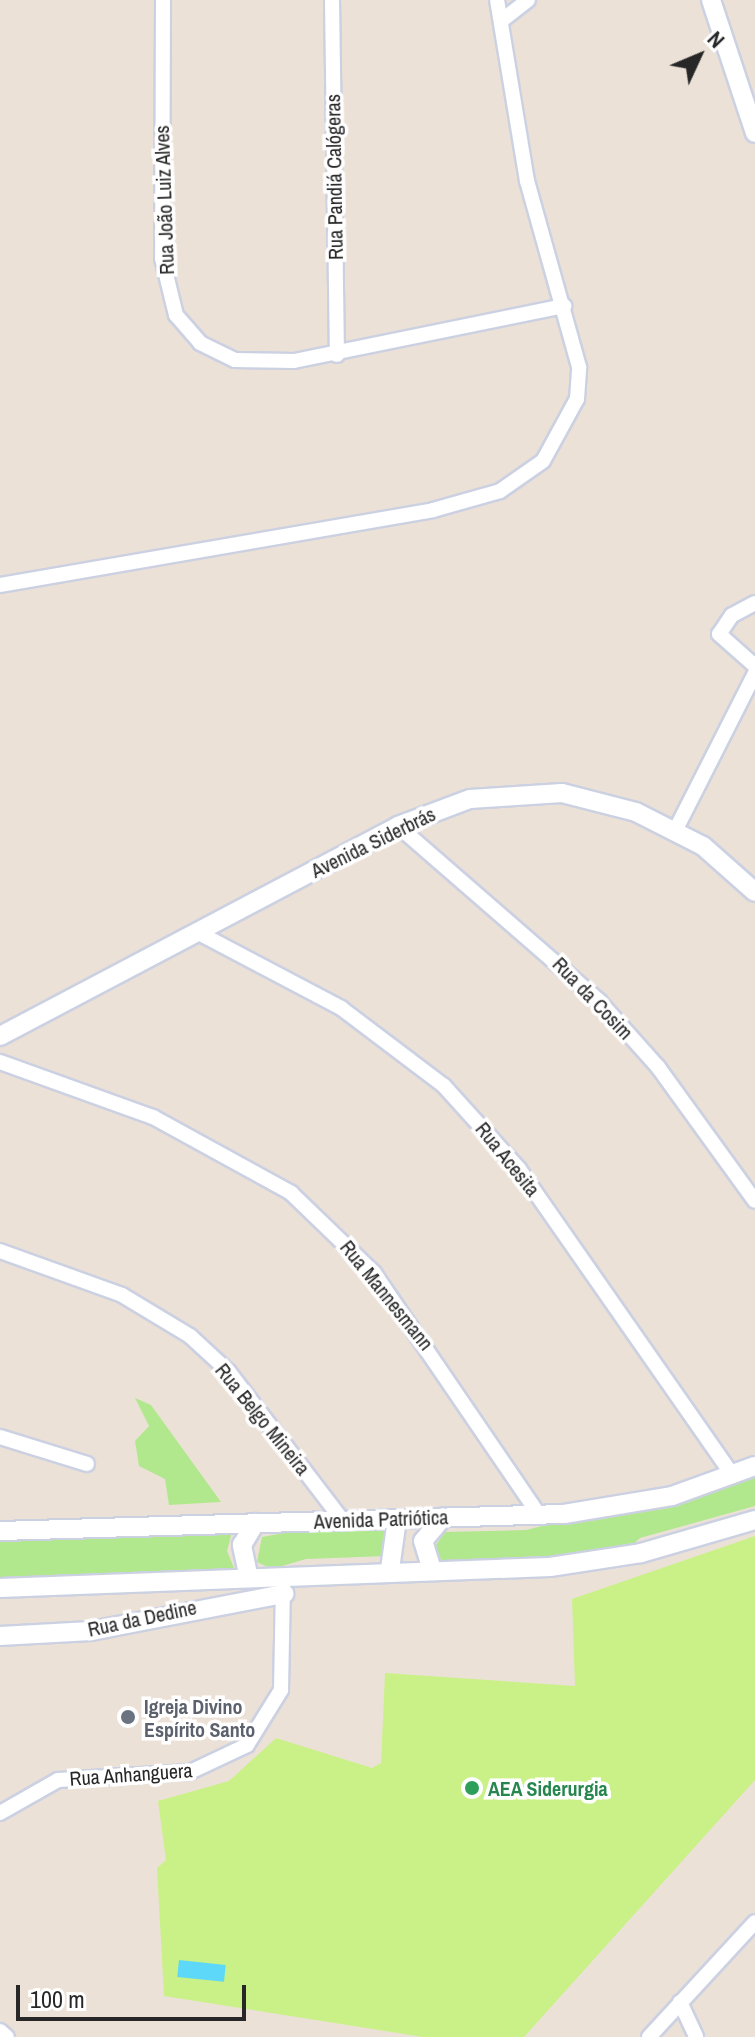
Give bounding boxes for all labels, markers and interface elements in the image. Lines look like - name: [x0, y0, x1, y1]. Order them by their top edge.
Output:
- north arrow: [659, 16, 739, 96]
- text: N: [701, 24, 732, 54]
- street label: Rua Pandiá Calógeras: [321, 94, 347, 260]
- street label: Rua João Luiz Alves: [149, 124, 179, 276]
- street label: Avenida Siderbrás: [307, 802, 439, 882]
- street label: Rua da Cosim: [548, 952, 638, 1044]
- street label: Rua Acesita: [471, 1117, 545, 1201]
- street label: Rua Mannesmann: [336, 1235, 438, 1355]
- street label: Rua Belgo Mineira: [211, 1358, 315, 1480]
- street label: Avenida Patriótica: [313, 1505, 449, 1533]
- street label: Rua da Dedine: [86, 1595, 198, 1641]
- place label: Igreja Divino Espírito Santo: [144, 1694, 255, 1741]
- marker: Igreja Divino Espírito Santo: [119, 1708, 137, 1726]
- street label: Rua Anhanguera: [68, 1758, 194, 1790]
- place label: AEA Siderurgia: [488, 1776, 608, 1800]
- marker: AEA Siderurgia: [463, 1779, 481, 1797]
- scale bar: [20, 1969, 250, 2019]
- text: 100 m: [30, 1983, 85, 2015]

